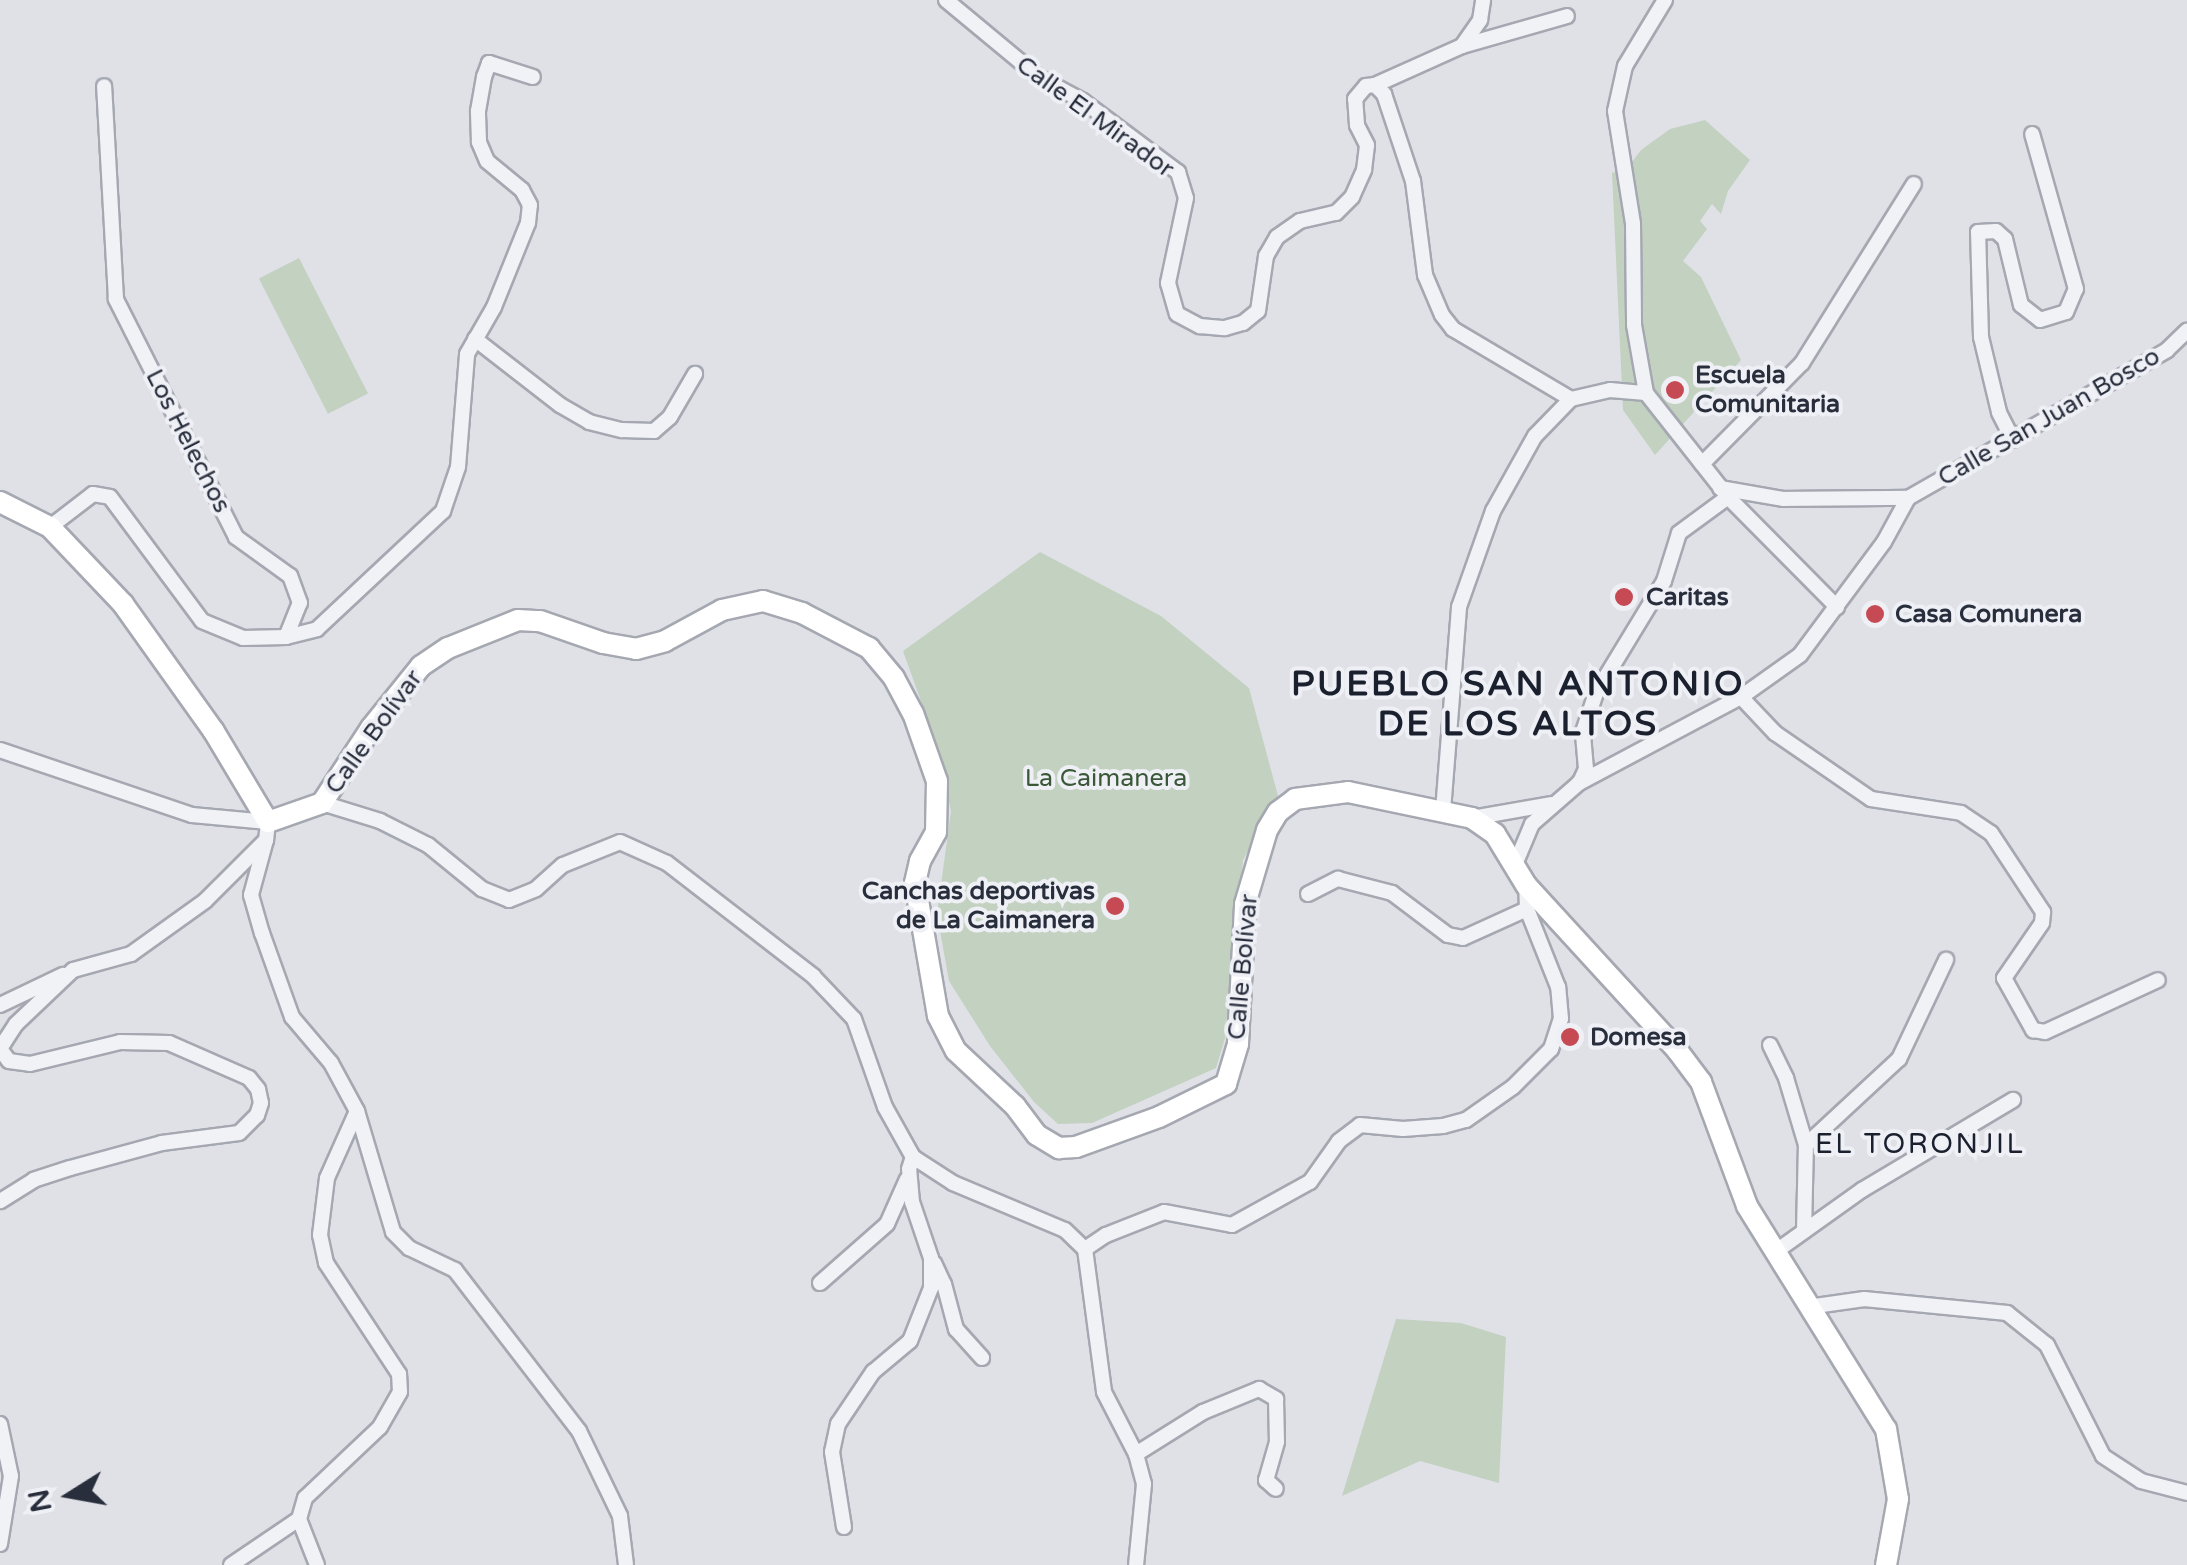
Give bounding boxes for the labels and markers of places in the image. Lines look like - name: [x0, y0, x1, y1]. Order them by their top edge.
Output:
- place label: Escuela Comunitaria: [1695, 361, 1840, 420]
- marker: Escuela Comunitaria: [1664, 379, 1686, 401]
- place label: Caritas: [1646, 582, 1729, 612]
- marker: Caritas: [1611, 584, 1637, 610]
- place label: Casa Comunera: [1895, 599, 2082, 629]
- marker: Casa Comunera: [1864, 603, 1886, 625]
- place label: Canchas deportivas de La Caimanera: [862, 877, 1095, 936]
- marker: Canchas deportivas de La Caimanera: [1104, 895, 1126, 917]
- place label: Domesa: [1590, 1022, 1687, 1052]
- marker: Domesa: [1559, 1026, 1581, 1048]

